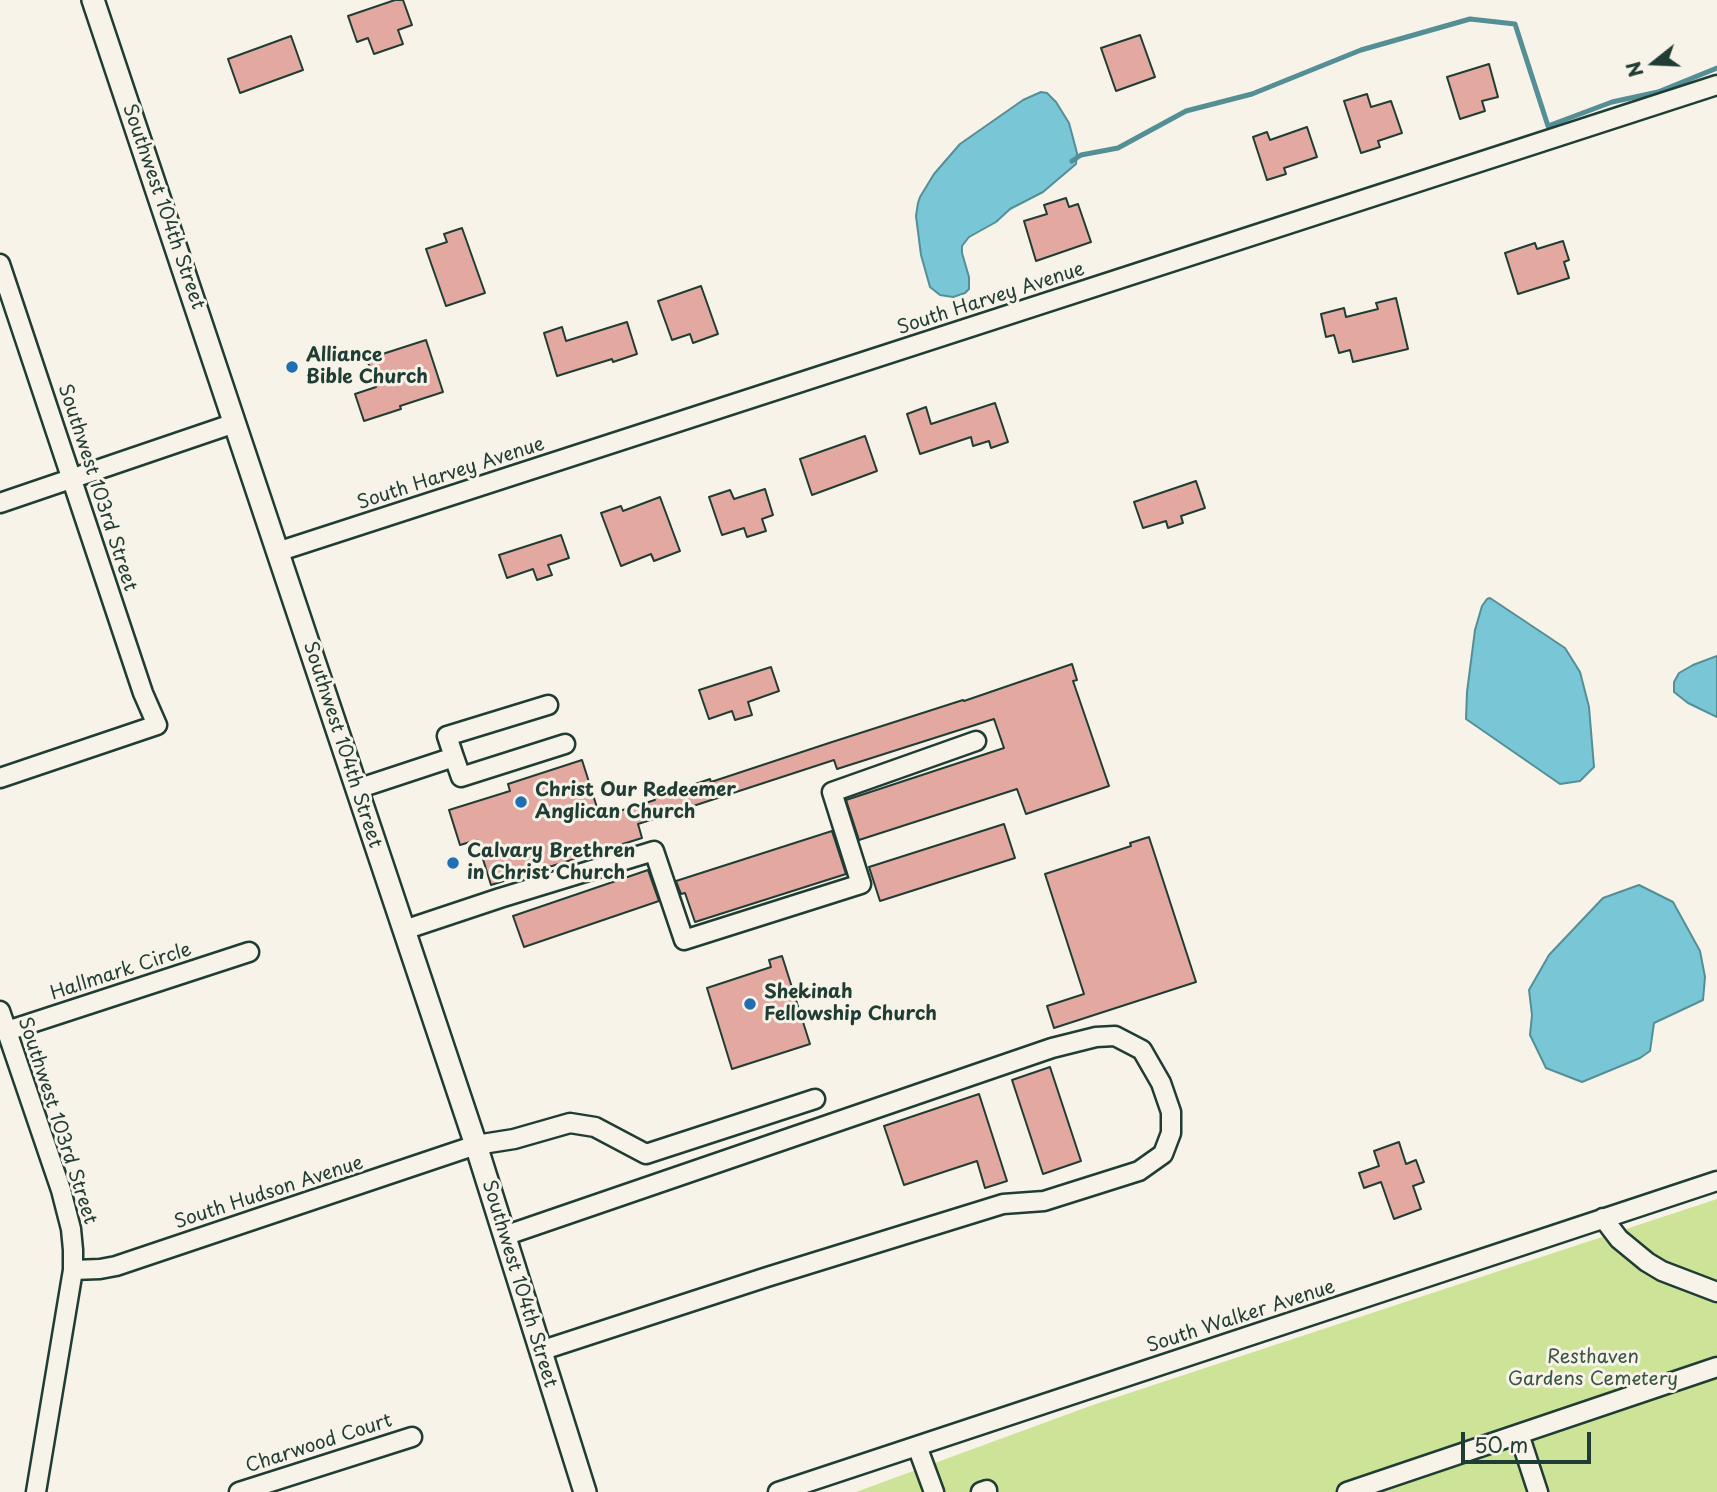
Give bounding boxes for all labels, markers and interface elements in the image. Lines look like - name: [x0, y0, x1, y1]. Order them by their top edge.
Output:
- north arrow: [1619, 28, 1689, 98]
- text: N: [1618, 58, 1650, 81]
- street label: Southwest 104th Street: [117, 101, 209, 313]
- street label: South Harvey Avenue: [895, 258, 1087, 340]
- place label: Alliance Bible Church: [306, 345, 428, 389]
- marker: Alliance Bible Church: [284, 359, 300, 375]
- street label: Southwest 103rd Street: [53, 382, 141, 594]
- street label: South Harvey Avenue: [355, 433, 547, 515]
- street label: Southwest 104th Street: [298, 639, 386, 851]
- place label: Christ Our Redeemer Anglican Church: [535, 780, 736, 824]
- marker: Christ Our Redeemer Anglican Church: [513, 794, 529, 810]
- place label: Calvary Brethren in Christ Church: [467, 841, 635, 885]
- marker: Calvary Brethren in Christ Church: [445, 855, 461, 871]
- street label: Hallmark Circle: [48, 938, 194, 1006]
- place label: Shekinah Fellowship Church: [764, 982, 937, 1026]
- marker: Shekinah Fellowship Church: [742, 996, 758, 1012]
- street label: Southwest 103rd Street: [13, 1015, 101, 1227]
- street label: South Hudson Avenue: [172, 1152, 366, 1234]
- street label: Southwest 104th Street: [477, 1178, 561, 1390]
- street label: South Walker Avenue: [1144, 1276, 1338, 1358]
- park label: Resthaven Gardens Cemetery: [1508, 1347, 1678, 1391]
- street label: Charwood Court: [243, 1410, 395, 1478]
- scale bar: [1465, 1418, 1594, 1462]
- text: 50 m: [1474, 1428, 1528, 1460]

